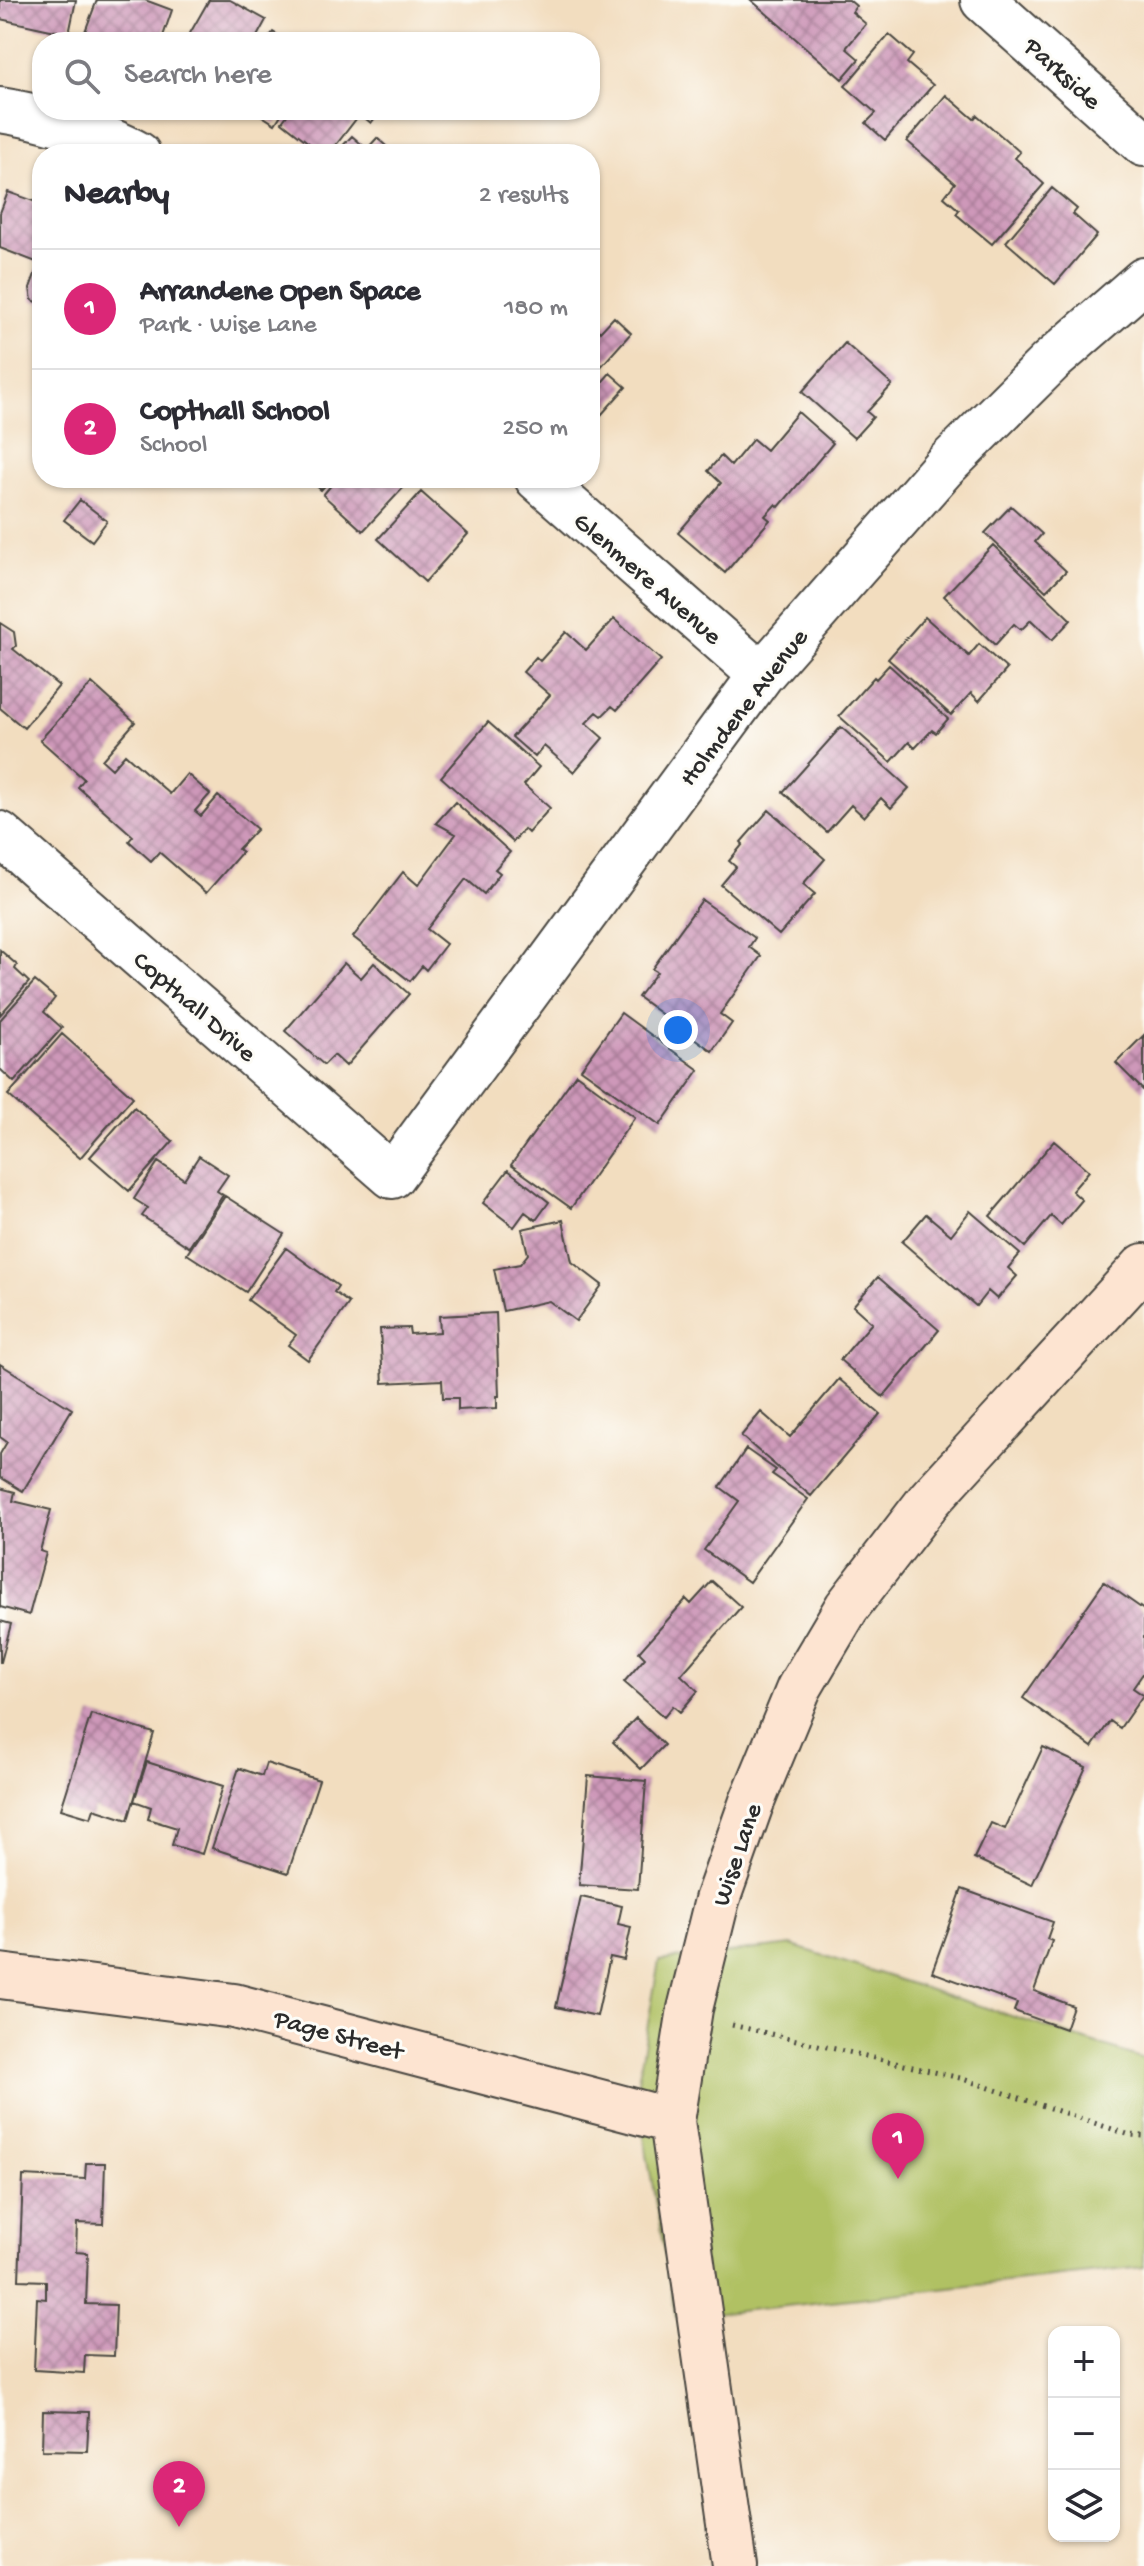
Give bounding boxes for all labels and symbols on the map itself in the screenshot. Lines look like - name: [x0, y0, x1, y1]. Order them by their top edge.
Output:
- street label: Parkside: [1015, 32, 1107, 119]
- street label: Glenmere Avenue: [565, 507, 727, 654]
- street label: Holmdene Avenue: [674, 623, 817, 794]
- street label: Copthall Drive: [125, 946, 262, 1071]
- your location: [658, 1010, 698, 1050]
- street label: Wise Lane: [707, 1799, 771, 1911]
- street label: Page Street: [269, 2005, 408, 2070]
- pin: 1: [872, 2113, 924, 2179]
- pin: 2: [153, 2461, 205, 2527]

